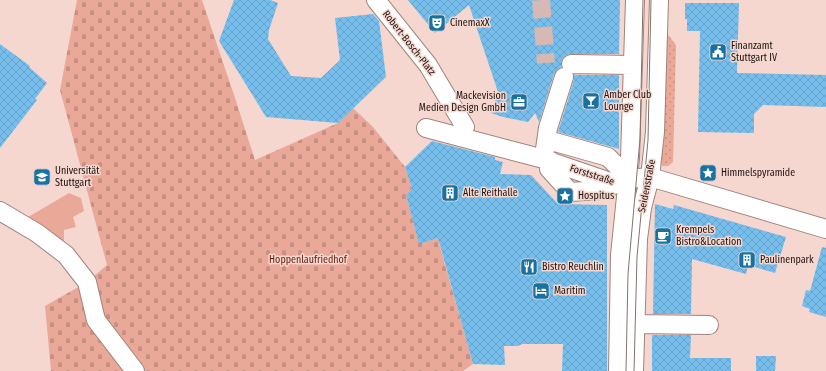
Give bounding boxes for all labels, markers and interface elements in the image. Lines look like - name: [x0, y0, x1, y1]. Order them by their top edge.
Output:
- street label: Robert-Bosch-Platz: [380, 8, 438, 78]
- theatre icon: CinemaxX: [427, 13, 447, 33]
- place label: CinemaxX: [450, 17, 490, 29]
- place label: Finanzamt Stuttgart IV: [731, 40, 778, 64]
- public building icon: Finanzamt Stuttgart IV: [708, 42, 728, 62]
- place label: Amber Club Lounge: [604, 89, 651, 113]
- place label: Mackevision Medien Design GmbH: [419, 90, 506, 114]
- bar icon: Amber Club Lounge: [581, 91, 601, 111]
- office icon: Mackevision Medien Design GmbH: [509, 92, 529, 112]
- street label: Seidenstraße: [636, 158, 658, 214]
- street label: Forststraße: [568, 162, 616, 188]
- place icon: Himmelspyramide: [698, 163, 718, 183]
- place label: Universität Stuttgart: [55, 165, 100, 189]
- school or university icon: Universität Stuttgart: [32, 167, 52, 187]
- place label: Himmelspyramide: [721, 167, 795, 179]
- building icon: Alte Reithalle: [440, 183, 460, 203]
- place icon: Hospitus: [555, 186, 575, 206]
- place label: Alte Reithalle: [463, 187, 518, 199]
- place label: Hospitus: [578, 190, 614, 202]
- place label: Krempels Bistro&Location: [676, 224, 742, 248]
- cafe icon: Krempels Bistro&Location: [653, 226, 673, 246]
- building icon: Paulinenpark: [737, 250, 757, 270]
- park label: Hoppenlaufriedhof: [269, 254, 348, 266]
- place label: Paulinenpark: [760, 254, 814, 266]
- restaurant icon: Bistro Reuchlin: [519, 257, 539, 277]
- place label: Bistro Reuchlin: [542, 261, 604, 273]
- hotel icon: Maritim: [531, 281, 551, 301]
- place label: Maritim: [554, 285, 586, 297]

